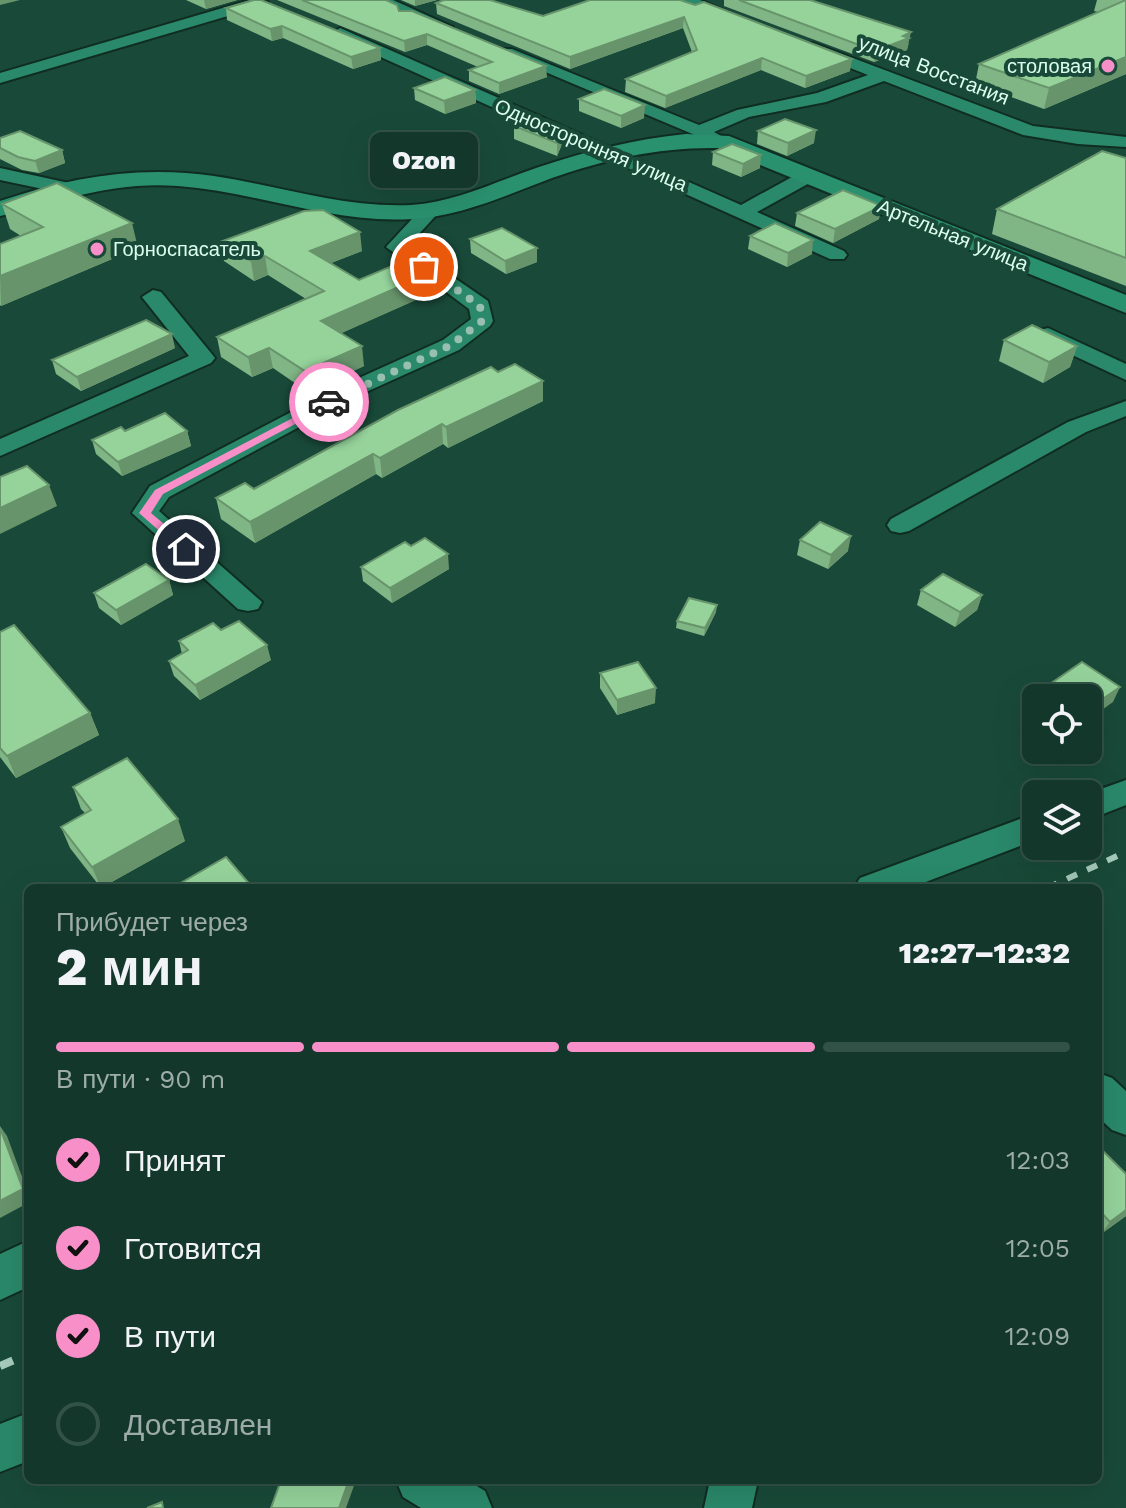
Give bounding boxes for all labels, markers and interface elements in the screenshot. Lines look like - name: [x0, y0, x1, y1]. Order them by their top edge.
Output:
- street label: улица Восстания: [855, 30, 1013, 110]
- place label: столовая: [1007, 54, 1092, 78]
- marker: столовая: [1099, 57, 1117, 75]
- street label: Односторонняя улица: [491, 94, 692, 197]
- callout: Ozon: [370, 131, 478, 187]
- text: Ozon: [392, 145, 456, 175]
- street label: Артельная улица: [874, 194, 1033, 276]
- pin: [390, 233, 458, 301]
- place label: Горноспасатель: [113, 237, 261, 261]
- marker: Горноспасатель: [88, 240, 106, 258]
- icon: bag: [402, 245, 446, 289]
- courier: [289, 362, 369, 442]
- icon: car: [307, 380, 351, 424]
- pin: [152, 515, 220, 583]
- icon: home: [164, 527, 208, 571]
- map controls: [1022, 684, 1102, 860]
- button: locate: [1022, 684, 1102, 764]
- button: layers: [1022, 780, 1102, 860]
- text: Прибудет через: [56, 907, 248, 937]
- text: 12:27–12:32: [899, 935, 1070, 970]
- text: 2 мин: [56, 937, 203, 998]
- text: В пути · 90 m: [56, 1064, 225, 1094]
- icon: check: [56, 1138, 100, 1182]
- text: Принят: [124, 1143, 226, 1178]
- text: 12:03: [1006, 1145, 1070, 1175]
- icon: check: [56, 1226, 100, 1270]
- text: Готовится: [124, 1231, 262, 1266]
- text: 12:05: [1006, 1233, 1070, 1263]
- icon: check: [56, 1314, 100, 1358]
- text: В пути: [124, 1319, 216, 1354]
- text: 12:09: [1005, 1321, 1070, 1351]
- text: Доставлен: [124, 1407, 272, 1442]

